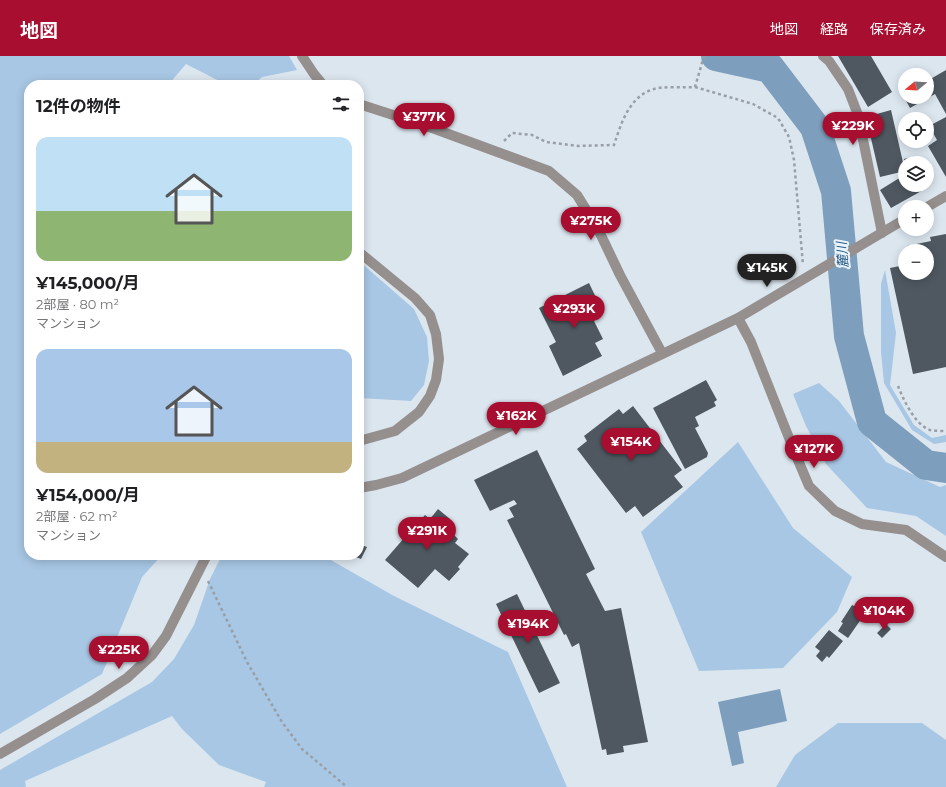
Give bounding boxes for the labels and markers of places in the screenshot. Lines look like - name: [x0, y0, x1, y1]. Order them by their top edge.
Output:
- pin: ¥377K: [396, 103, 452, 137]
- pin: ¥229K: [825, 112, 881, 146]
- pin: ¥275K: [563, 207, 619, 241]
- pin: ¥145K: [739, 254, 795, 288]
- pin: ¥293K: [546, 295, 602, 329]
- pin: ¥162K: [488, 402, 544, 436]
- pin: ¥154K: [603, 428, 659, 462]
- pin: ¥127K: [786, 435, 842, 469]
- pin: ¥291K: [399, 517, 455, 551]
- pin: ¥104K: [856, 597, 912, 631]
- pin: ¥194K: [500, 610, 556, 644]
- pin: ¥225K: [91, 636, 147, 670]

